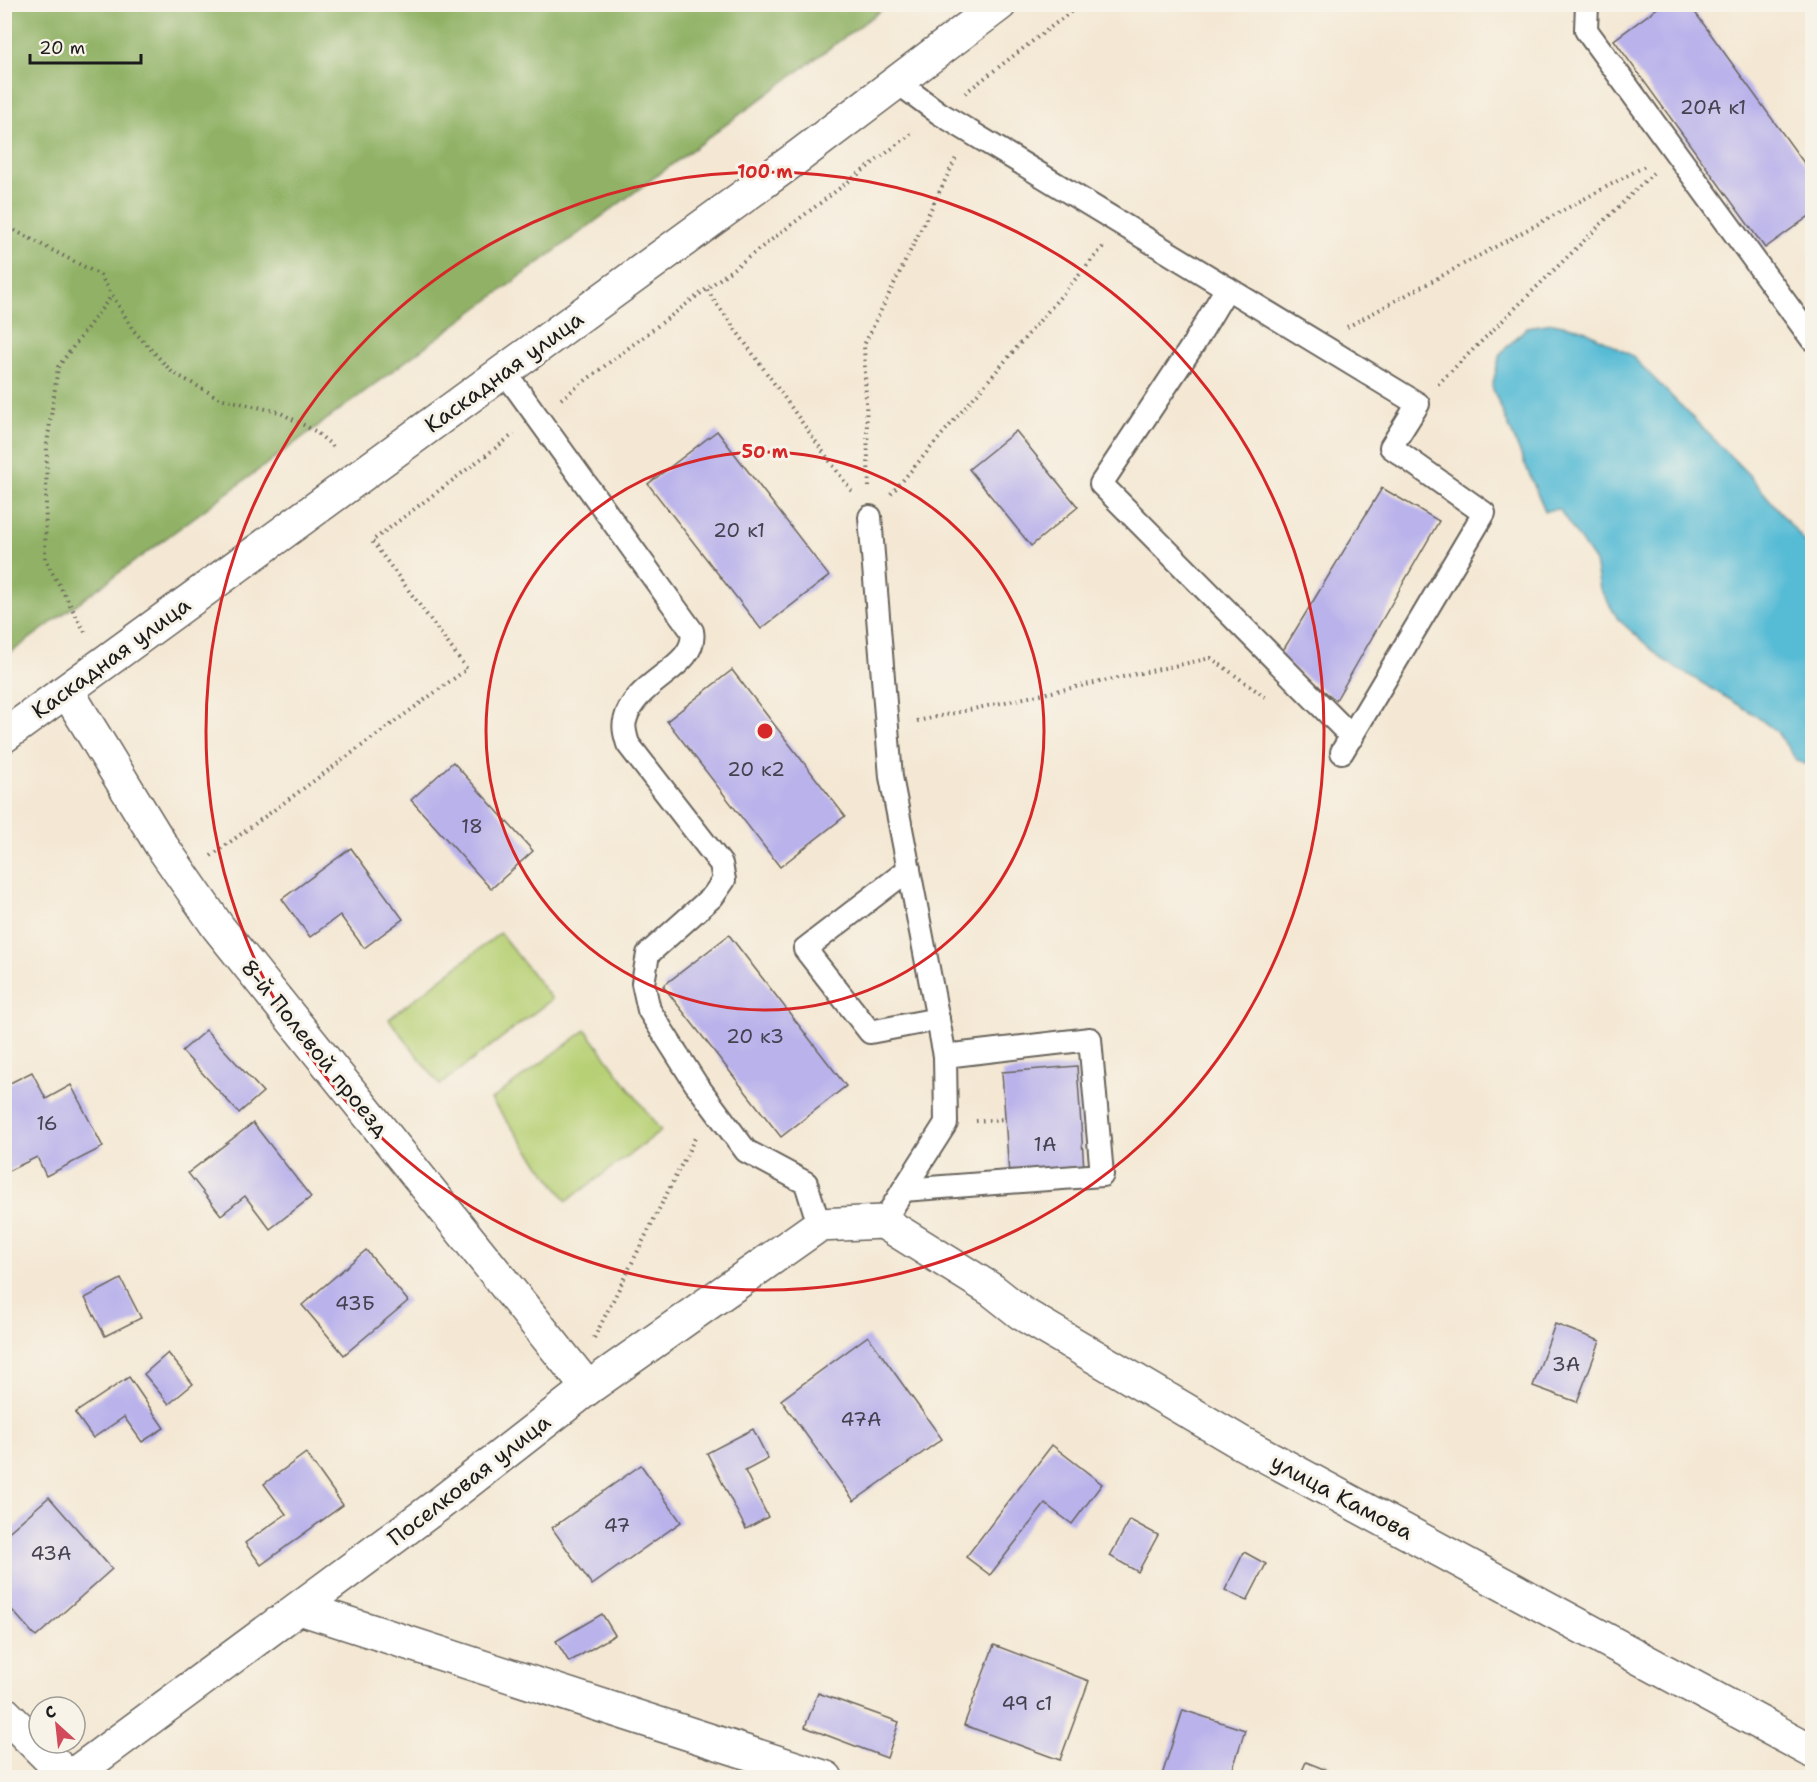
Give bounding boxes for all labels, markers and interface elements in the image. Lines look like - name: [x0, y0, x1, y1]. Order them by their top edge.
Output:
- scale bar: [30, 27, 141, 65]
- text: 20 m: [39, 36, 85, 60]
- house number: 20А к1: [1680, 94, 1746, 120]
- text: 100 m: [737, 160, 793, 184]
- street label: Каскадная улица: [419, 304, 590, 439]
- text: 50 m: [742, 440, 789, 464]
- house number: 20 к1: [713, 517, 765, 543]
- street label: Каскадная улица: [26, 590, 197, 725]
- centre of rings: [755, 721, 775, 741]
- house number: 20 к2: [727, 756, 785, 782]
- house number: 18: [461, 813, 483, 839]
- street label: 8-й Полевой проезд: [234, 953, 396, 1143]
- house number: 20 к3: [726, 1023, 784, 1049]
- house number: 16: [36, 1110, 58, 1136]
- house number: 1А: [1034, 1131, 1056, 1157]
- house number: 43Б: [335, 1290, 375, 1316]
- house number: 3А: [1552, 1351, 1580, 1377]
- house number: 47А: [840, 1406, 882, 1432]
- street label: Поселковая улица: [382, 1407, 557, 1553]
- street label: улица Камова: [1266, 1447, 1418, 1547]
- house number: 47: [604, 1512, 630, 1538]
- house number: 43А: [30, 1540, 72, 1566]
- house number: 49 с1: [1001, 1690, 1053, 1716]
- north arrow: [27, 1695, 87, 1755]
- text: С: [41, 1700, 60, 1724]

